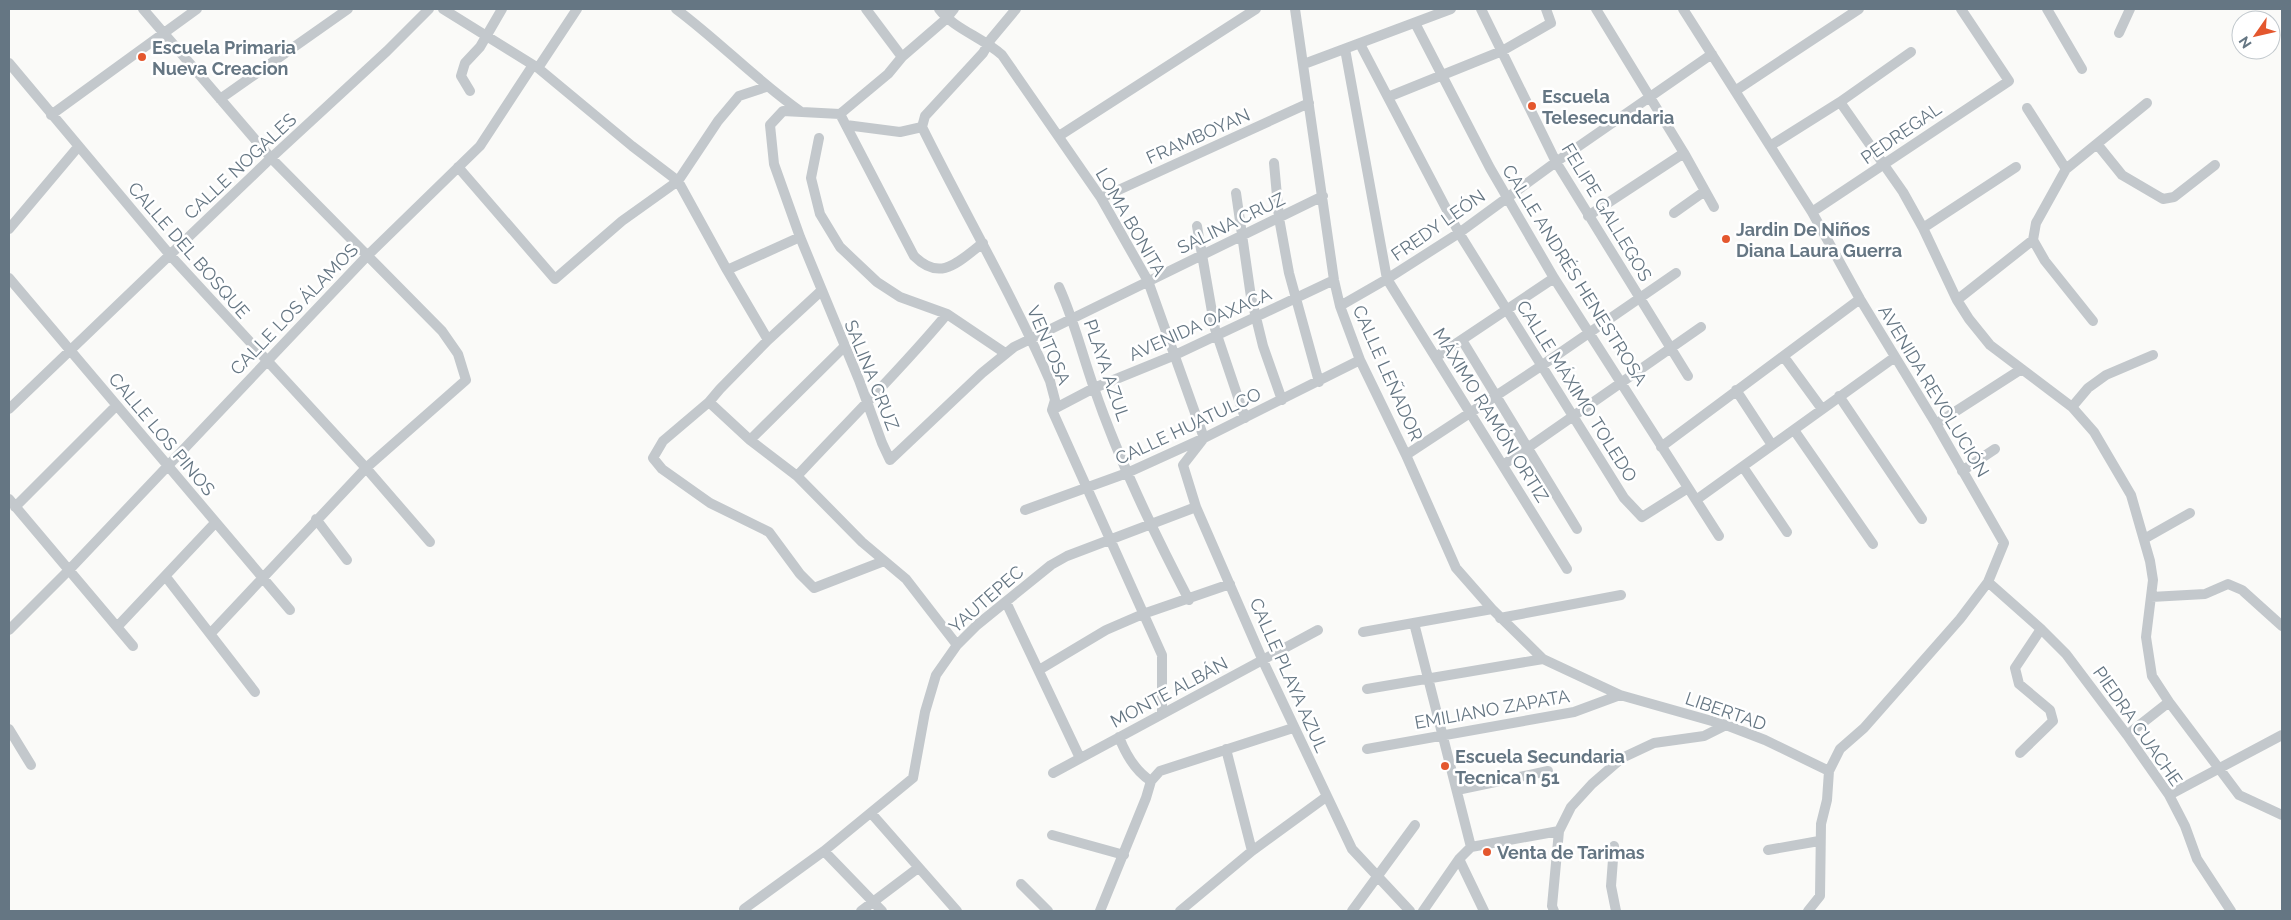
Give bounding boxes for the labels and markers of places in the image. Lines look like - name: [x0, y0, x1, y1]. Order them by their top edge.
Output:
- place label: Escuela Primaria Nueva Creacion: [152, 37, 296, 79]
- marker: Escuela Primaria Nueva Creacion: [136, 51, 148, 63]
- place label: Escuela Telesecundaria: [1542, 86, 1674, 128]
- marker: Escuela Telesecundaria: [1526, 100, 1538, 112]
- place label: Jardin De Niños Diana Laura Guerra: [1736, 219, 1902, 261]
- marker: Jardin De Niños Diana Laura Guerra: [1720, 233, 1732, 245]
- place label: Escuela Secundaria Tecnica n 51: [1455, 746, 1625, 788]
- marker: Escuela Secundaria Tecnica n 51: [1439, 760, 1451, 772]
- place label: Venta de Tarimas: [1497, 842, 1645, 863]
- marker: Venta de Tarimas: [1481, 846, 1493, 858]

